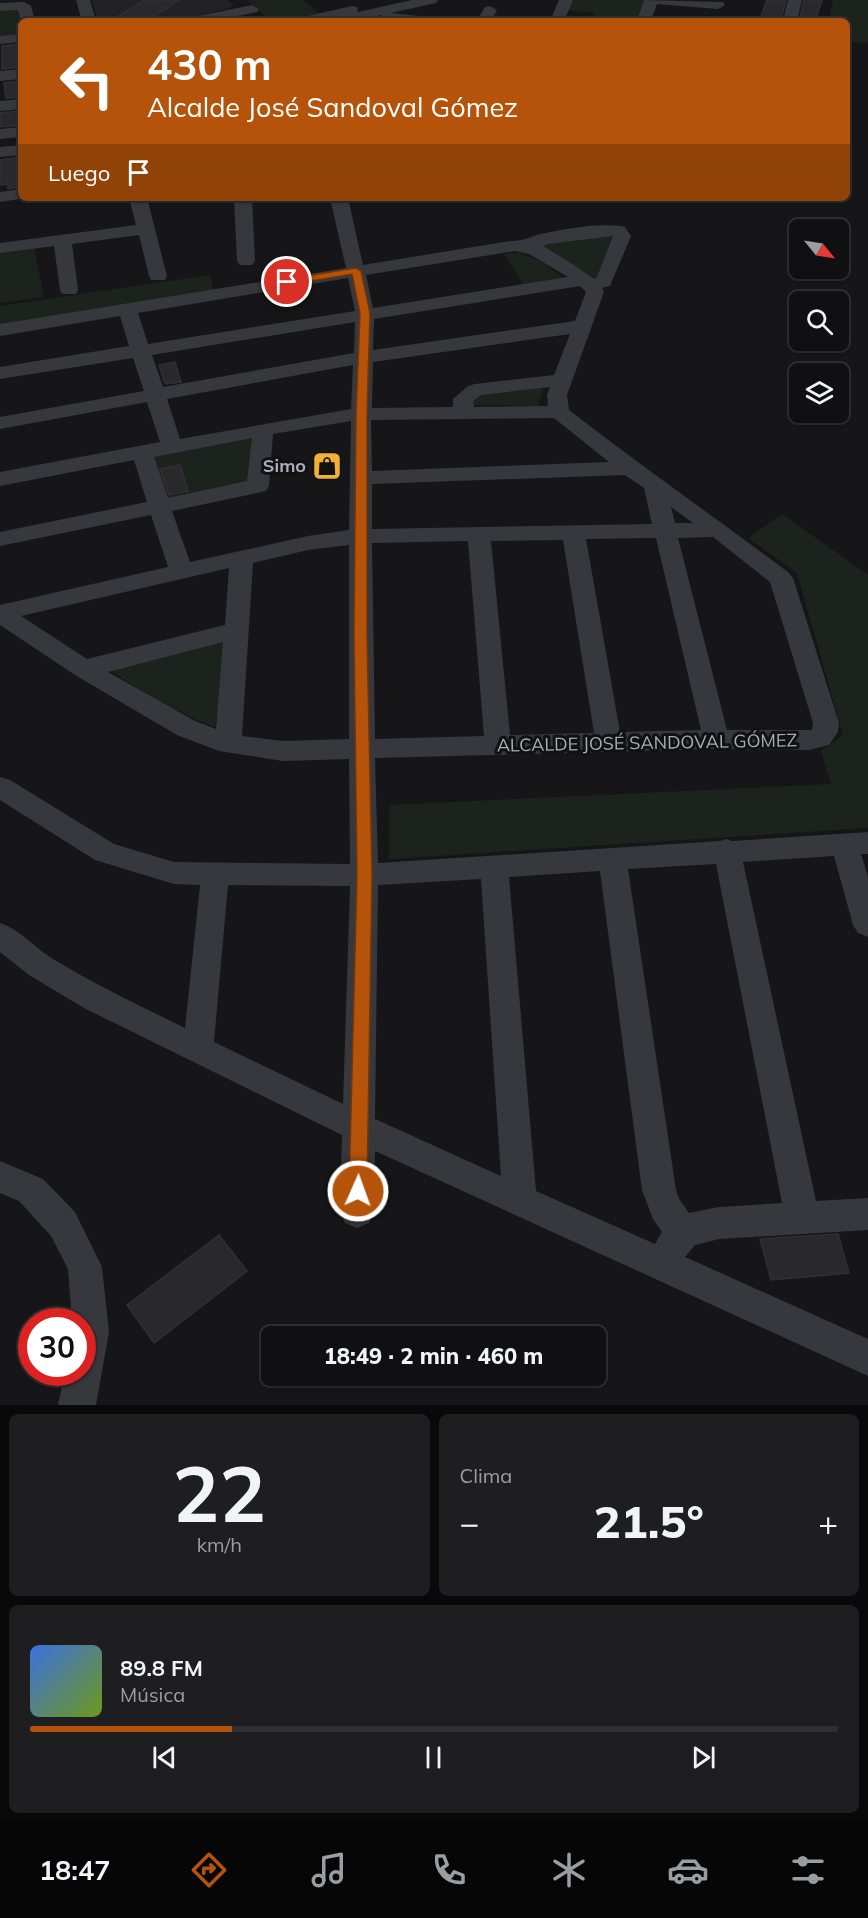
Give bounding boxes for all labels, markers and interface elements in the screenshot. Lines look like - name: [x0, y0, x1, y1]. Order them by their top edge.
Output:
- text: 430 m: [147, 38, 272, 91]
- icon: left: [48, 42, 126, 120]
- text: Alcalde José Sandoval Gómez: [147, 90, 518, 124]
- icon: arrive: [122, 156, 155, 189]
- text: Luego: [48, 159, 110, 187]
- north arrow: [789, 219, 849, 279]
- map controls: [789, 219, 849, 423]
- pin: [261, 256, 312, 307]
- icon: arrive: [270, 265, 303, 298]
- button: search: [789, 291, 849, 351]
- button: layers: [789, 363, 849, 423]
- shop icon: Simo: [311, 450, 343, 482]
- place label: Simo: [263, 454, 306, 477]
- street label: ALCALDE JOSÉ SANDOVAL GÓMEZ: [497, 728, 798, 757]
- position arrow: [326, 1159, 390, 1223]
- speed limit sign: 30: [18, 1308, 96, 1386]
- text: 18:49 · 2 min · 460 m: [324, 1342, 543, 1370]
- text: 22: [172, 1444, 266, 1542]
- text: Clima: [460, 1463, 512, 1488]
- text: 21.5°: [594, 1493, 704, 1549]
- text: −: [460, 1502, 479, 1543]
- text: +: [818, 1502, 838, 1543]
- text: km/h: [197, 1532, 242, 1557]
- text: 89.8 FM: [120, 1654, 203, 1682]
- text: Música: [120, 1682, 185, 1707]
- icon: previous: [148, 1741, 181, 1774]
- icon: pause: [417, 1741, 450, 1774]
- icon: next: [687, 1741, 720, 1774]
- icon: directions: [188, 1849, 230, 1891]
- icon: music: [308, 1849, 350, 1891]
- icon: phone: [428, 1849, 470, 1891]
- icon: climate: [548, 1849, 590, 1891]
- icon: car: [667, 1849, 709, 1891]
- icon: filters: [787, 1849, 829, 1891]
- text: 18:47: [39, 1853, 110, 1887]

